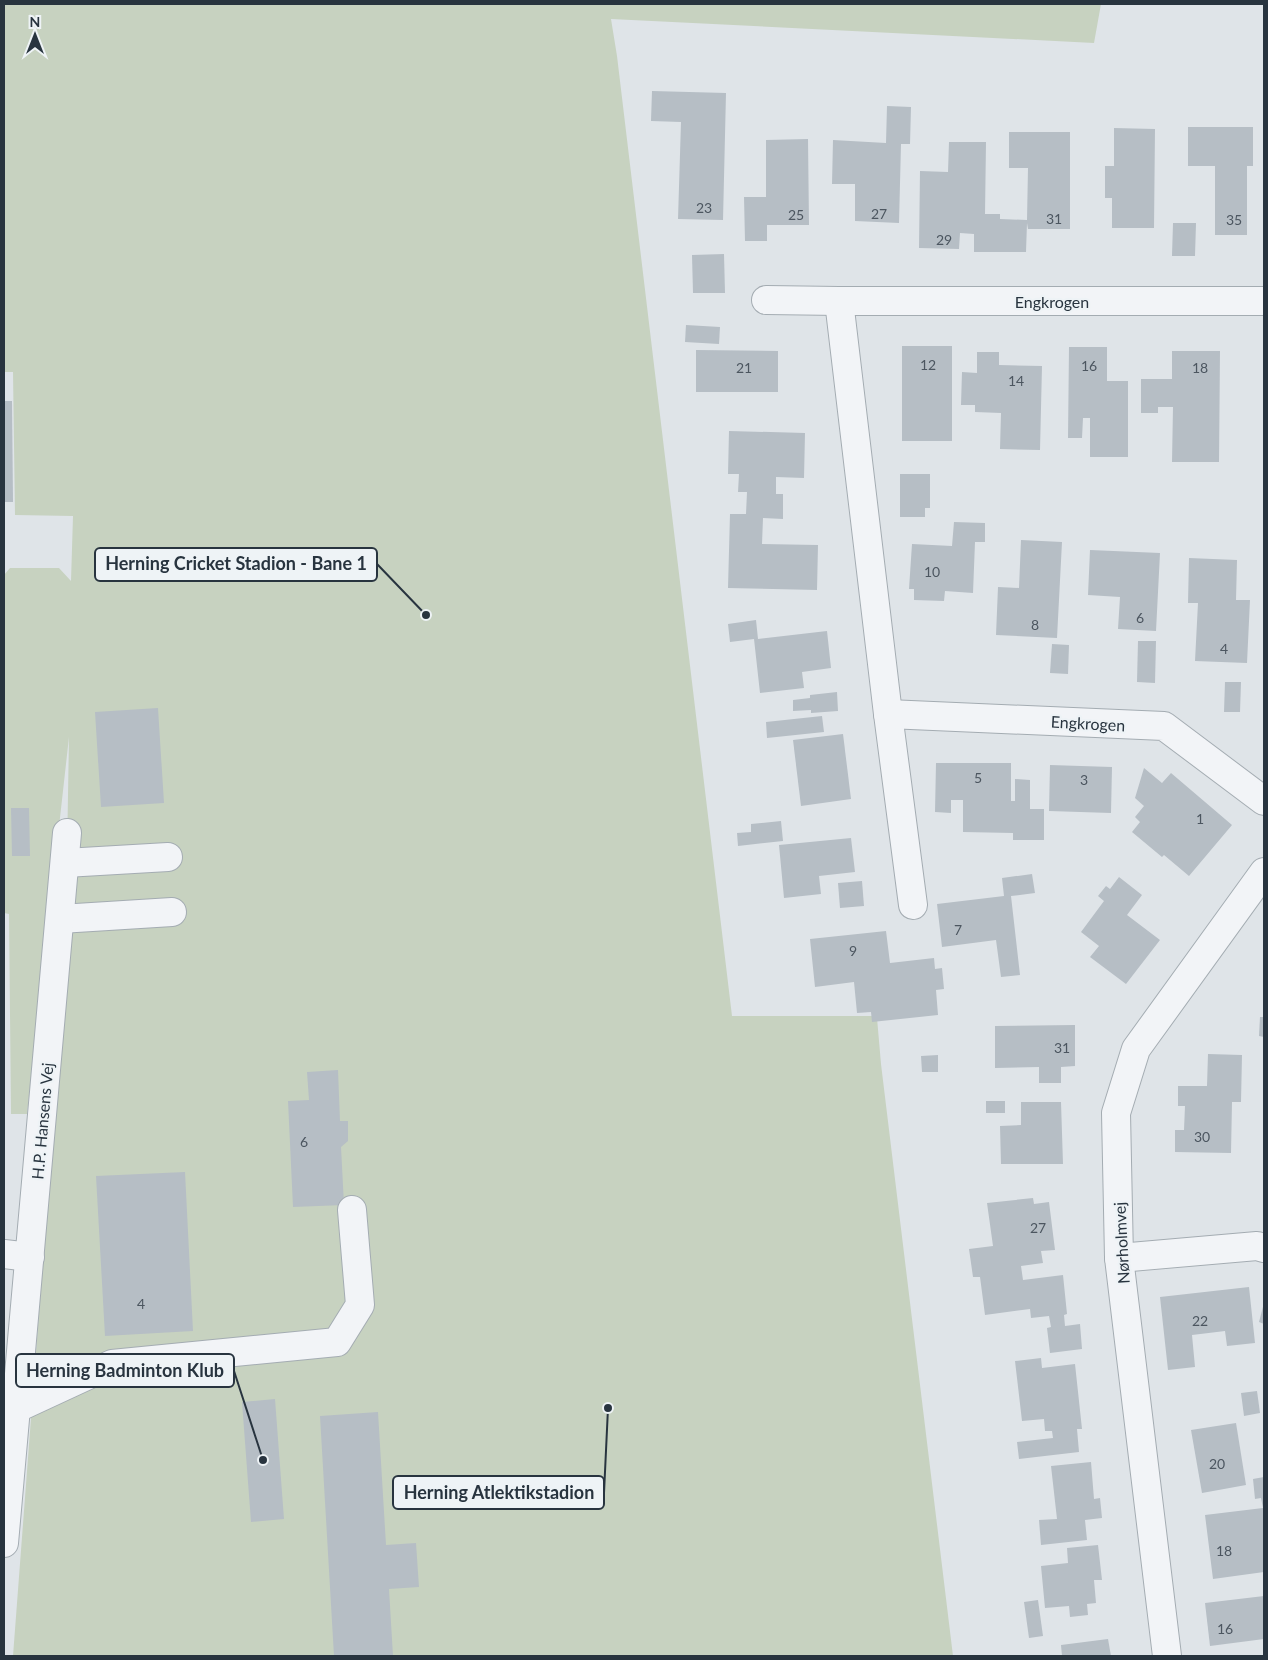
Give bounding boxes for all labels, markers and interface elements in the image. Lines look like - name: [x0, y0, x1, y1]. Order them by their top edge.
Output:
- north arrow: [10, 10, 60, 60]
- text: N: [30, 13, 40, 30]
- house number: 23: [696, 199, 712, 216]
- house number: 27: [871, 205, 887, 222]
- house number: 25: [788, 206, 804, 223]
- house number: 31: [1046, 210, 1062, 227]
- house number: 35: [1226, 211, 1242, 228]
- house number: 29: [936, 231, 952, 248]
- street label: Engkrogen: [1015, 292, 1089, 311]
- house number: 12: [920, 356, 936, 373]
- house number: 16: [1081, 357, 1097, 374]
- house number: 21: [736, 359, 752, 376]
- house number: 18: [1192, 359, 1208, 376]
- house number: 14: [1008, 372, 1024, 389]
- callout: Herning Cricket Stadion - Bane 1: [95, 548, 377, 581]
- text: Herning Cricket Stadion - Bane 1: [105, 552, 367, 574]
- house number: 10: [924, 563, 940, 580]
- house number: 6: [1136, 609, 1144, 626]
- house number: 8: [1031, 616, 1039, 633]
- house number: 4: [1220, 640, 1228, 657]
- street label: Engkrogen: [1050, 712, 1126, 734]
- house number: 5: [974, 769, 982, 786]
- house number: 3: [1080, 771, 1088, 788]
- house number: 1: [1196, 810, 1204, 827]
- house number: 7: [954, 921, 962, 938]
- house number: 9: [849, 942, 857, 959]
- house number: 31: [1054, 1039, 1070, 1056]
- street label: H.P. Hansens Vej: [27, 1062, 57, 1180]
- house number: 30: [1194, 1128, 1210, 1145]
- house number: 6: [300, 1133, 308, 1150]
- street label: Nørholmvej: [1109, 1202, 1133, 1284]
- house number: 27: [1030, 1219, 1046, 1236]
- house number: 4: [137, 1295, 145, 1312]
- house number: 22: [1192, 1312, 1208, 1329]
- callout: Herning Badminton Klub: [16, 1354, 234, 1387]
- text: Herning Badminton Klub: [26, 1359, 224, 1381]
- house number: 20: [1209, 1455, 1225, 1472]
- callout: Herning Atlektikstadion: [393, 1476, 604, 1509]
- text: Herning Atlektikstadion: [404, 1481, 594, 1503]
- house number: 18: [1216, 1542, 1232, 1559]
- house number: 16: [1217, 1620, 1233, 1637]

